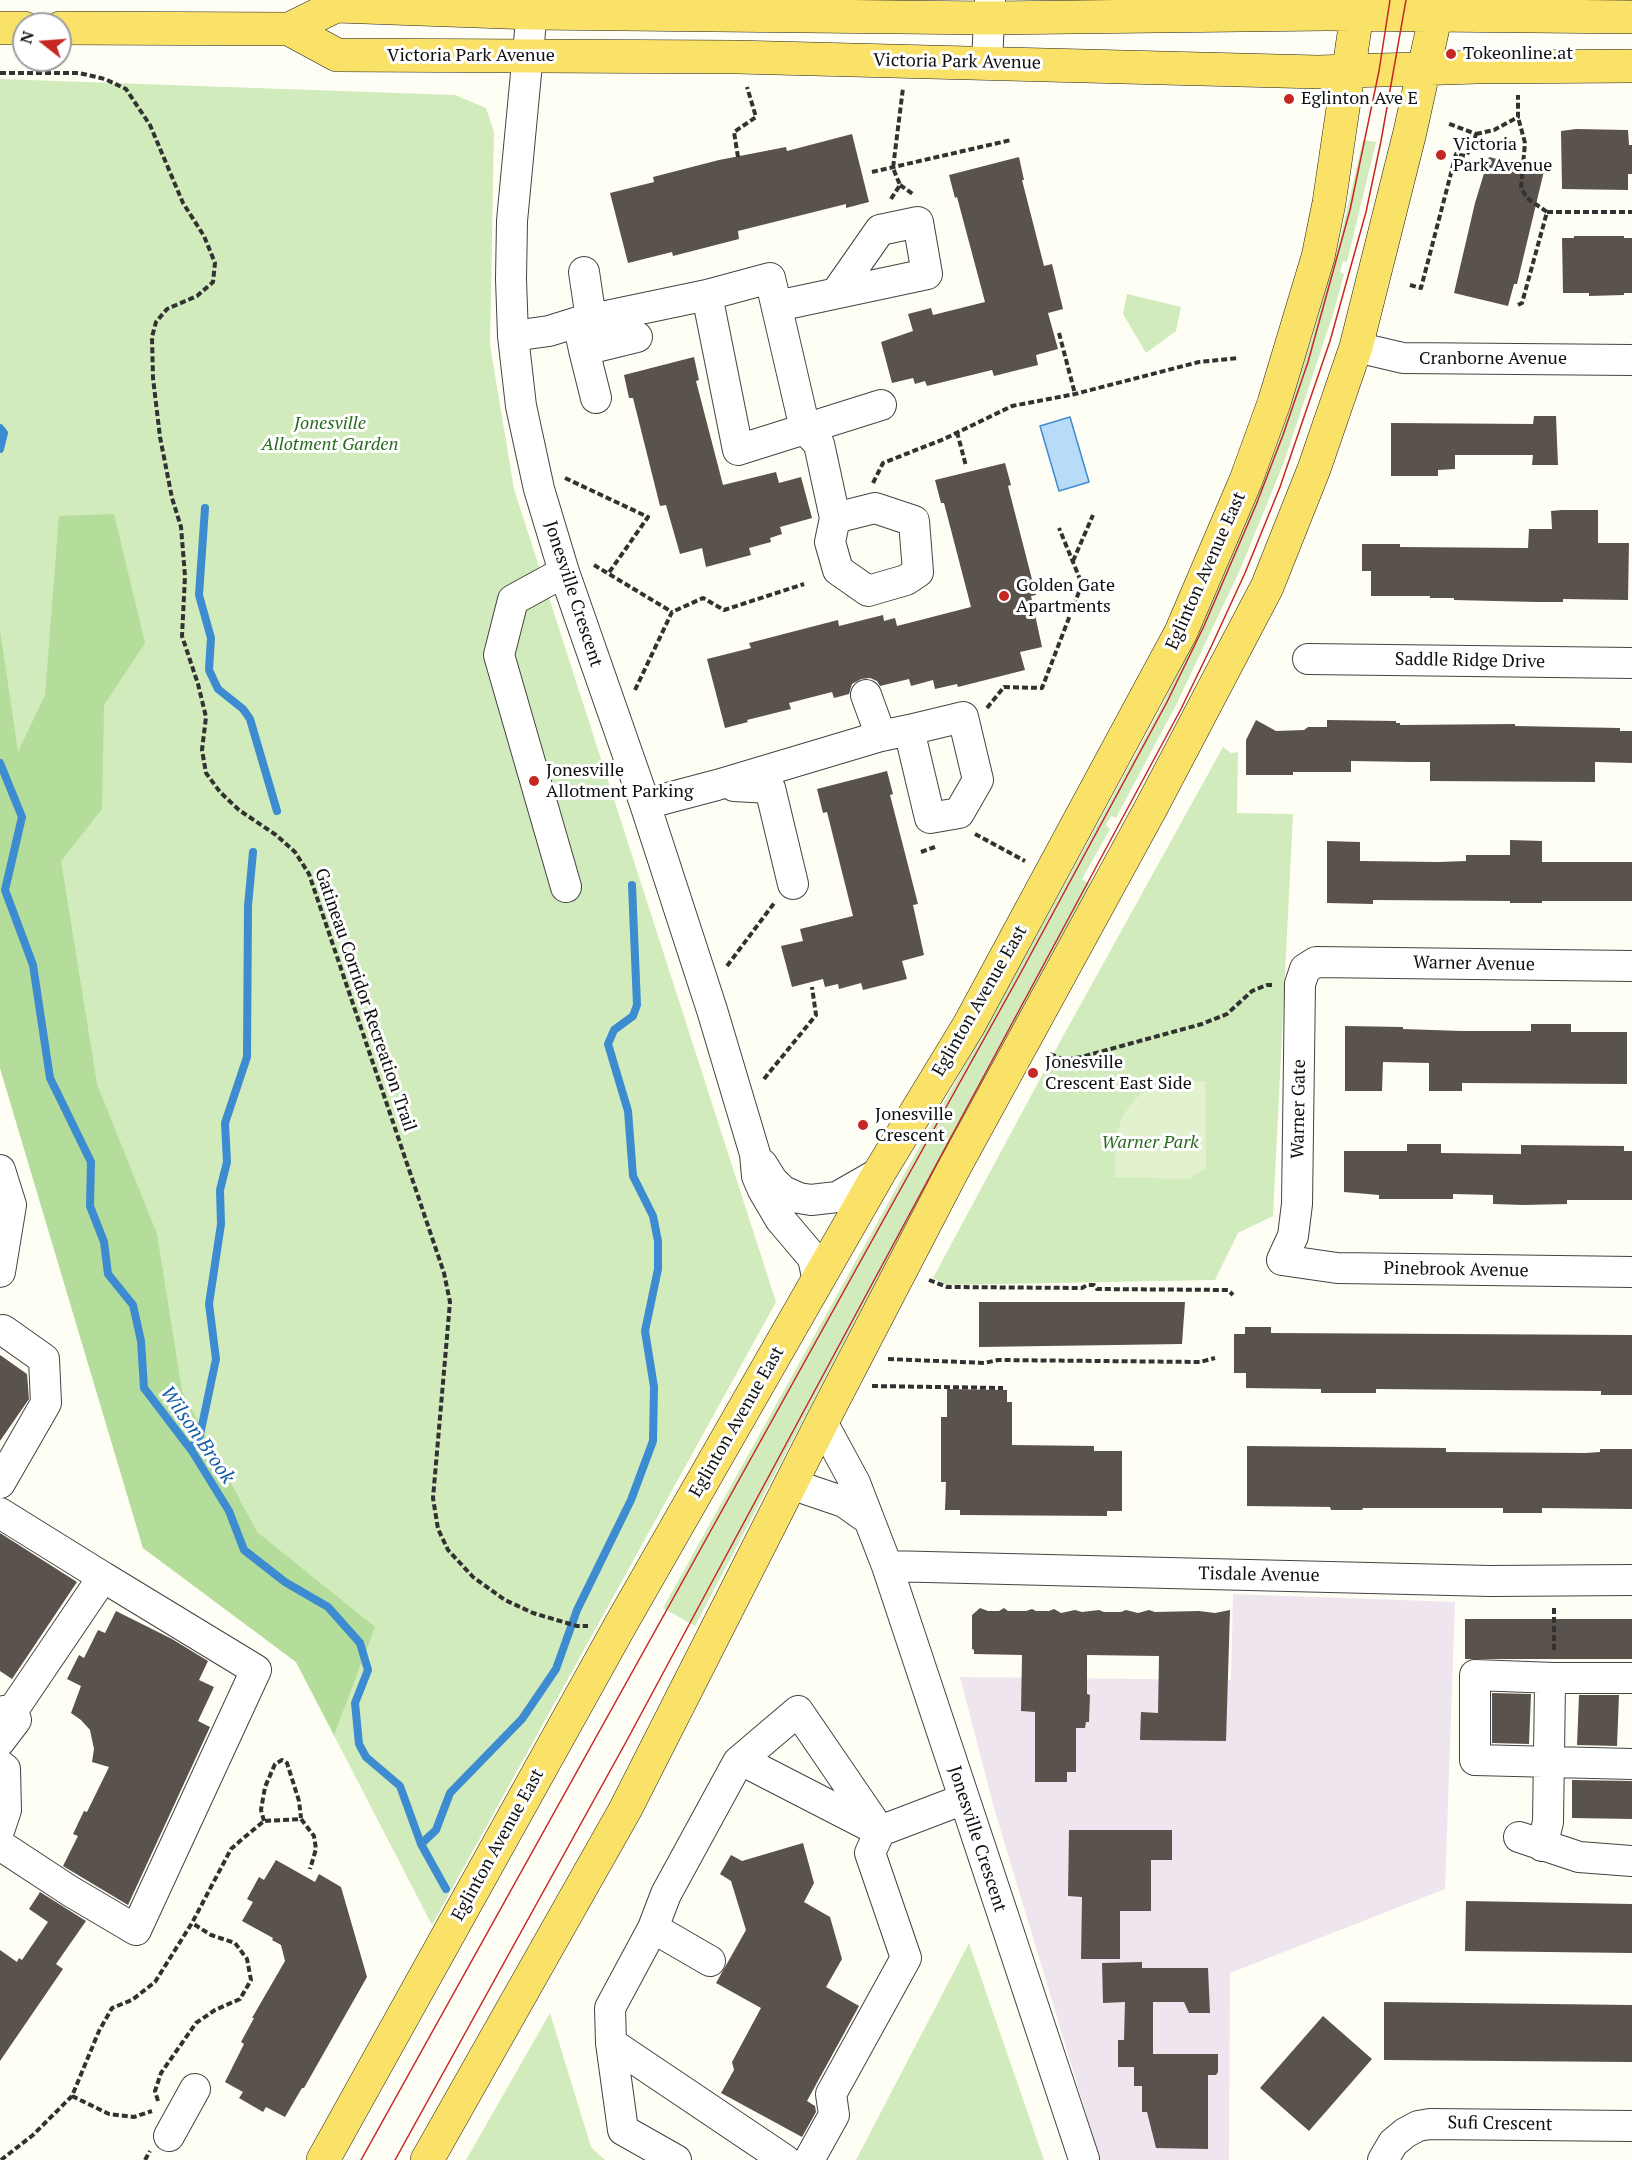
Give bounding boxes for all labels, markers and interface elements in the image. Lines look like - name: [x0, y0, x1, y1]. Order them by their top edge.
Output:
- north arrow: [12, 12, 72, 72]
- text: N: [14, 28, 39, 46]
- place label: Tokeonline.at: [1463, 43, 1573, 65]
- street label: Victoria Park Avenue: [387, 45, 555, 67]
- marker: Tokeonline.at: [1444, 47, 1458, 61]
- street label: Victoria Park Avenue: [873, 50, 1041, 74]
- place label: Eglinton Ave E: [1301, 88, 1418, 110]
- marker: Eglinton Ave E: [1282, 92, 1296, 106]
- place label: Victoria Park Avenue: [1453, 134, 1552, 176]
- marker: Victoria Park Avenue: [1434, 148, 1448, 162]
- street label: Cranborne Avenue: [1419, 348, 1567, 370]
- park label: Jonesville Allotment Garden: [262, 413, 398, 456]
- street label: Eglinton Avenue East: [1161, 489, 1251, 653]
- street label: Jonesville Crescent: [539, 518, 607, 670]
- place label: Golden Gate Apartments: [1016, 575, 1115, 618]
- marker: Golden Gate Apartments: [997, 589, 1011, 603]
- street label: Saddle Ridge Drive: [1395, 649, 1545, 673]
- place label: Jonesville Allotment Parking: [546, 760, 693, 802]
- marker: Jonesville Allotment Parking: [527, 774, 541, 788]
- street label: Gatineau Corridor Recreation Trail: [310, 866, 420, 1134]
- street label: Eglinton Avenue East: [928, 922, 1032, 1080]
- street label: Warner Avenue: [1413, 952, 1535, 976]
- place label: Jonesville Crescent East Side: [1045, 1052, 1192, 1094]
- street label: Warner Gate: [1287, 1059, 1311, 1159]
- marker: Jonesville Crescent East Side: [1026, 1066, 1040, 1080]
- place label: Jonesville Crescent: [875, 1104, 953, 1146]
- marker: Jonesville Crescent: [856, 1118, 870, 1132]
- park label: Warner Park: [1101, 1132, 1199, 1154]
- street label: Pinebrook Avenue: [1383, 1258, 1529, 1282]
- street label: Eglinton Avenue East: [685, 1343, 789, 1501]
- water label: Wilson Brook: [155, 1382, 239, 1488]
- street label: Tisdale Avenue: [1198, 1563, 1320, 1587]
- street label: Jonesville Crescent: [943, 1763, 1011, 1915]
- street label: Eglinton Avenue East: [447, 1765, 549, 1925]
- street label: Sufi Crescent: [1447, 2112, 1553, 2136]

